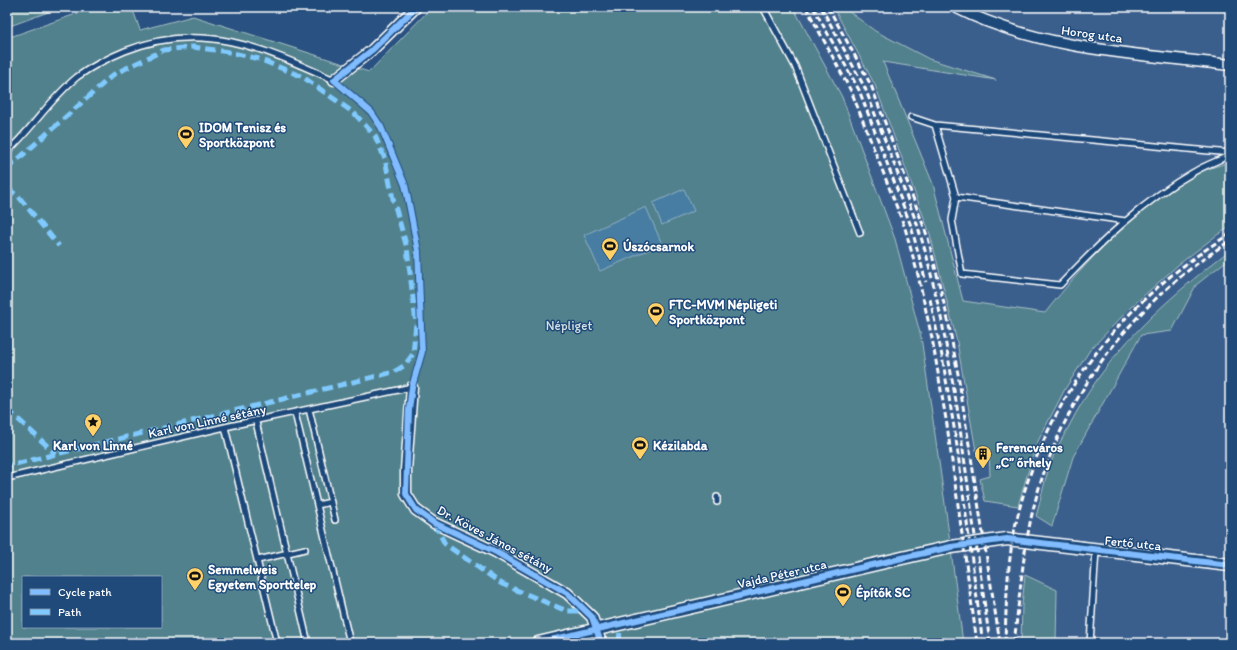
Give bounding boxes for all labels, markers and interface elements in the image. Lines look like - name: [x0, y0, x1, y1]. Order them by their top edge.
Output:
- street label: Horog utca: [1060, 22, 1124, 46]
- place label: IDOM Tenisz és Sportközpont: [199, 120, 286, 151]
- sports icon: IDOM Tenisz és Sportközpont: [176, 124, 196, 149]
- sports icon: Úszócsarnok: [600, 236, 620, 261]
- place label: Úszócsarnok: [623, 238, 694, 254]
- place label: FTC-MVM Népligeti Sportközpont: [669, 297, 777, 328]
- sports icon: FTC-MVM Népligeti Sportközpont: [646, 301, 666, 326]
- park label: Népliget: [546, 318, 592, 333]
- street label: Karl von Linné sétány: [147, 401, 267, 441]
- place icon: Karl von Linné: [83, 412, 103, 437]
- sports icon: Kézilabda: [630, 435, 650, 460]
- place label: Karl von Linné: [53, 438, 133, 453]
- place label: Kézilabda: [653, 438, 708, 453]
- place label: Ferencváros „C” őrhely: [996, 440, 1063, 471]
- building icon: Ferencváros „C” őrhely: [973, 444, 993, 469]
- street label: Dr. Köves János sétány: [435, 502, 555, 576]
- street label: Fertő utca: [1104, 533, 1162, 553]
- street label: Vajda Péter utca: [736, 556, 829, 592]
- place label: Semmelweis Egyetem Sporttelep: [208, 562, 317, 593]
- sports icon: Semmelweis Egyetem Sporttelep: [185, 566, 205, 591]
- legend: [22, 576, 162, 628]
- sports icon: Építők SC: [833, 582, 853, 607]
- place label: Építők SC: [856, 584, 911, 601]
- text: Cycle path: [58, 585, 112, 599]
- text: Path: [58, 605, 81, 619]

